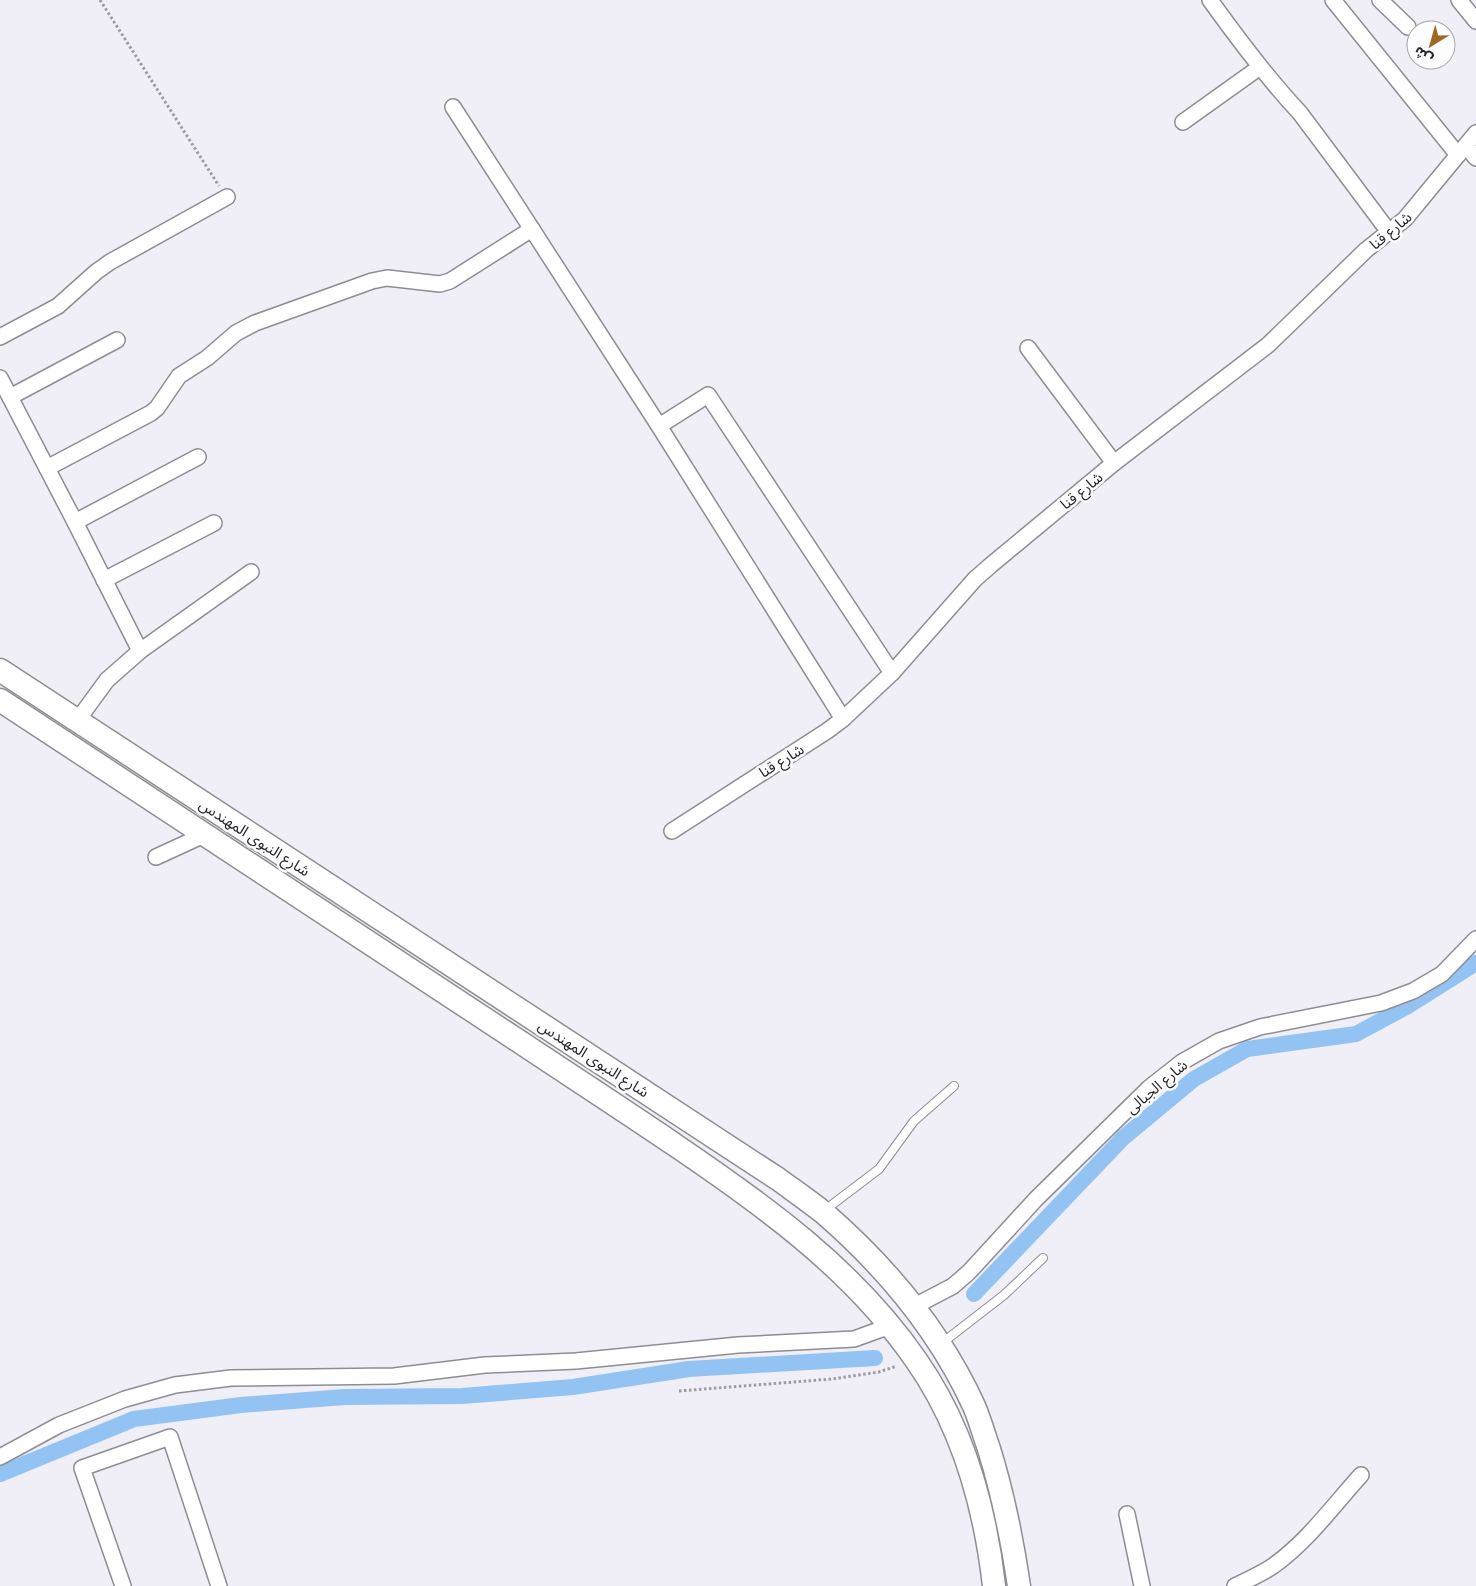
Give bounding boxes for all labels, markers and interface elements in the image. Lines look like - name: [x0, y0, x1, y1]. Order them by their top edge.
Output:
- north arrow: [1406, 20, 1456, 70]
- text: ش: [1409, 42, 1436, 69]
- street label: شارع قنا: [1365, 206, 1417, 256]
- street label: شارع قنا: [1056, 467, 1109, 516]
- street label: شارع قنا: [755, 738, 809, 784]
- street label: شارع النبوى المهندس: [194, 794, 314, 883]
- street label: شارع النبوى المهندس: [533, 1015, 653, 1104]
- street label: شارع الجبالى: [1121, 1054, 1193, 1120]

